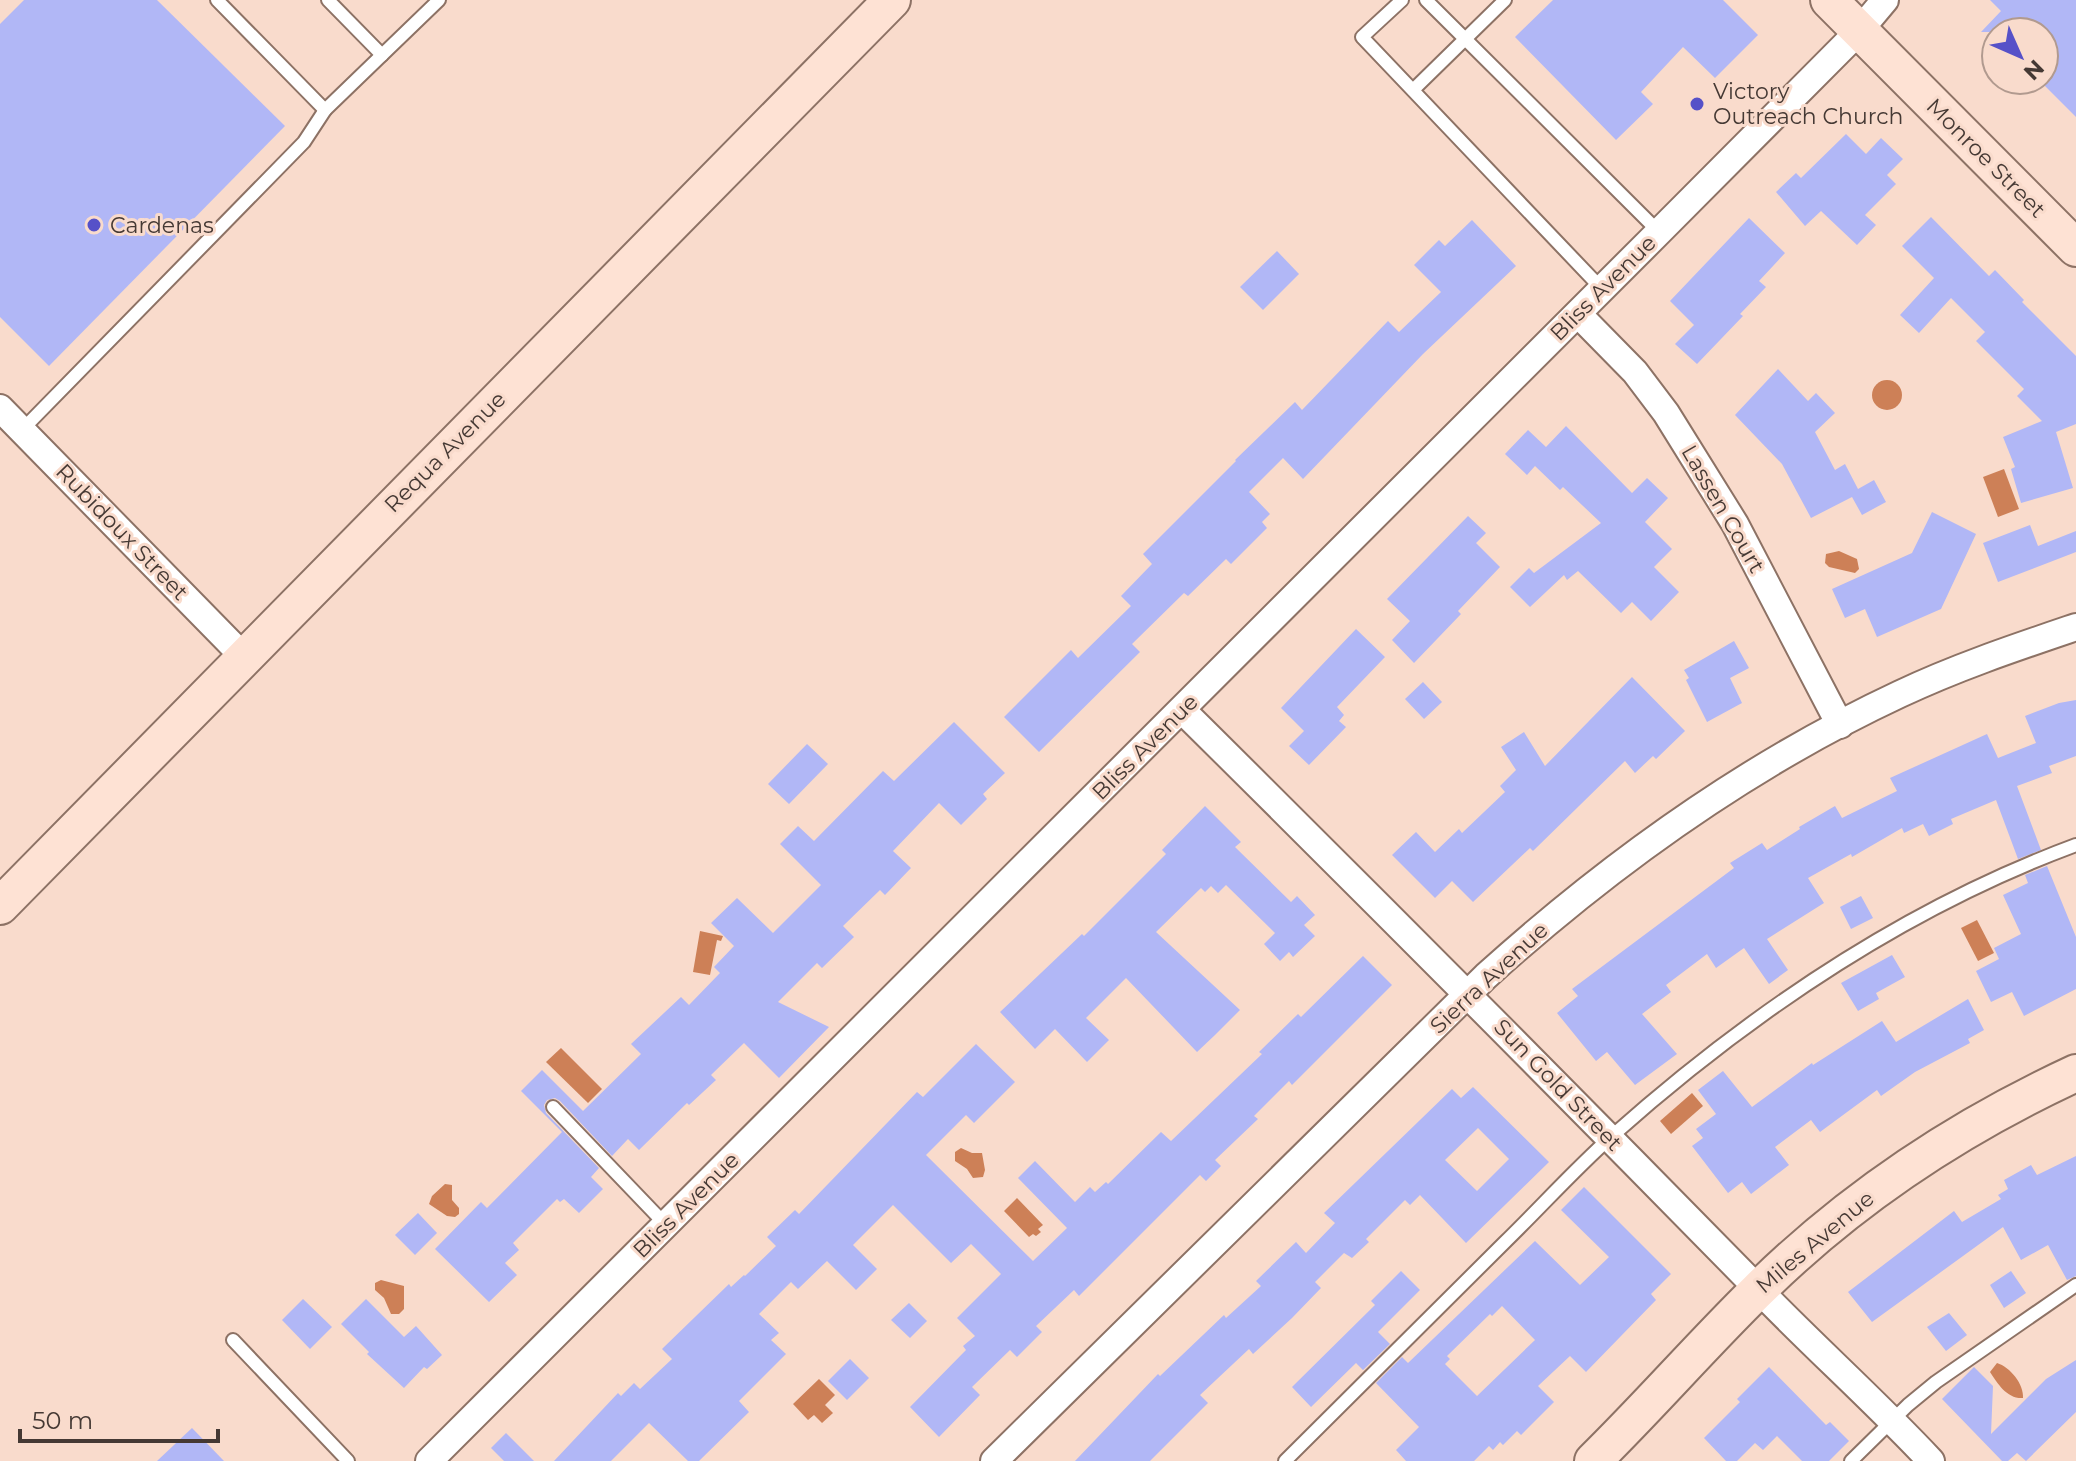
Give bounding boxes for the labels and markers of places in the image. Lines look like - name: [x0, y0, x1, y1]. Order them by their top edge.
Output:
- place label: Victory Outreach Church: [1713, 78, 1903, 130]
- marker: Victory Outreach Church: [1688, 95, 1706, 113]
- place label: Cardenas: [110, 212, 214, 239]
- marker: Cardenas: [85, 216, 103, 234]

